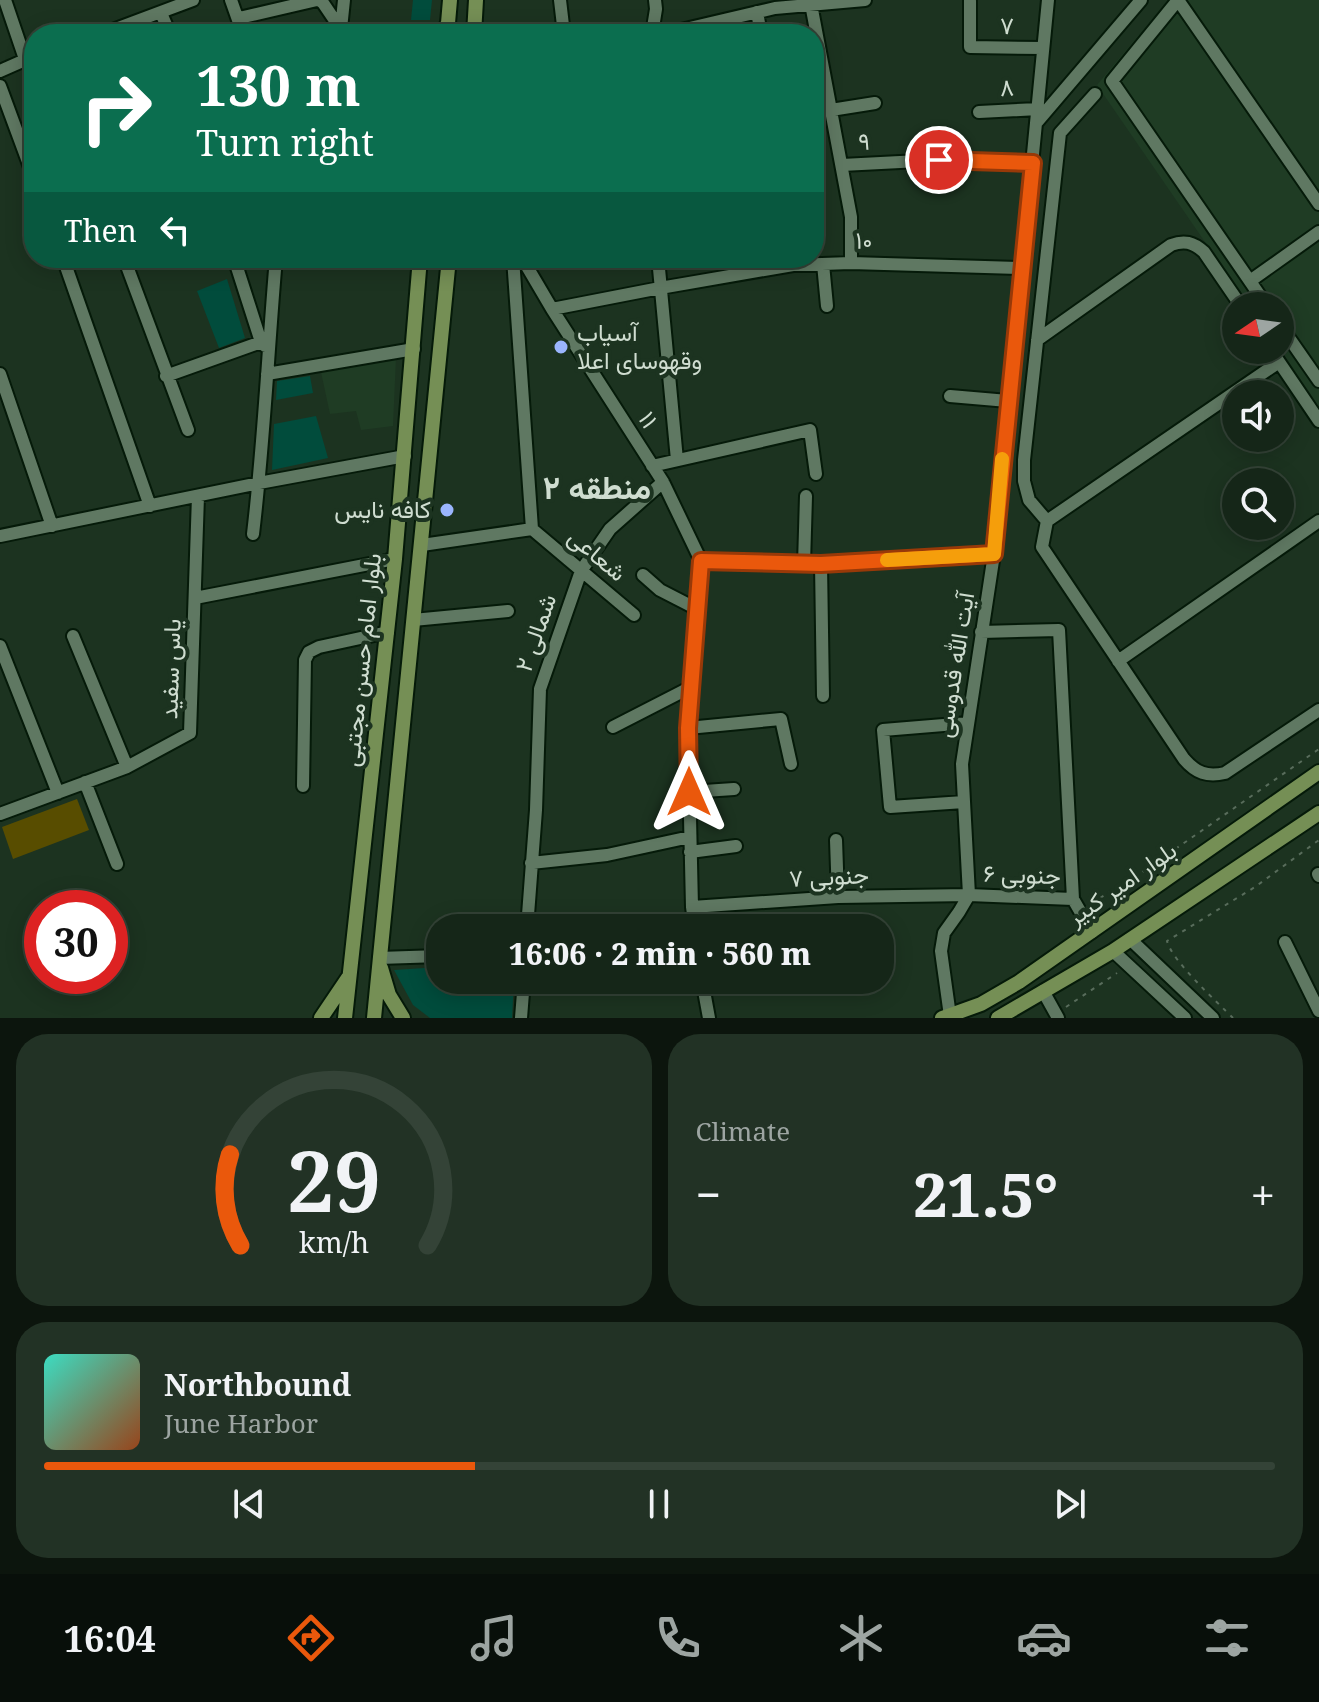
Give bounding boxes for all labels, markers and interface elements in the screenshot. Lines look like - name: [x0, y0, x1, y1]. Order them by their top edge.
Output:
- street label: ۷: [1000, 8, 1014, 41]
- text: 130 m: [196, 46, 361, 122]
- icon: right: [64, 56, 168, 160]
- street label: ۸: [999, 70, 1015, 103]
- text: Turn right: [196, 118, 374, 167]
- street label: ۹: [857, 124, 871, 157]
- pin: [905, 126, 973, 194]
- icon: arrive: [917, 138, 961, 182]
- icon: left: [153, 208, 197, 252]
- text: Then: [64, 210, 137, 251]
- street label: ۱۰: [855, 223, 873, 256]
- north arrow: [1222, 292, 1294, 364]
- map controls: [1222, 292, 1294, 540]
- place label: آسیاب وقهوسای اعلا: [577, 315, 702, 376]
- marker: آسیاب وقهوسای اعلا: [552, 338, 570, 356]
- button: sound: [1222, 380, 1294, 452]
- street label: ۱۱: [632, 405, 667, 434]
- district label: منطقه ۲: [543, 465, 651, 508]
- button: search: [1222, 468, 1294, 540]
- place label: کافه نایس: [334, 492, 431, 525]
- marker: کافه نایس: [438, 501, 456, 519]
- street label: شعاعی: [562, 520, 634, 588]
- street label: بلوار امام حسن مجتبی: [333, 552, 389, 768]
- street label: آیت الله قدوسی: [926, 587, 982, 740]
- street label: ۲ شمالی: [506, 589, 563, 676]
- street label: یاس سفید: [151, 618, 188, 720]
- position arrow: [647, 750, 731, 834]
- street label: بلوار امیر کبیر: [1059, 833, 1182, 933]
- street label: ۶ جنوبی: [983, 856, 1061, 891]
- street label: ۷ جنوبی: [788, 857, 870, 894]
- speed limit sign: 30: [24, 890, 128, 994]
- text: 16:06 · 2 min · 560 m: [509, 933, 811, 974]
- text: Climate: [696, 1113, 790, 1149]
- text: 29: [287, 1123, 381, 1236]
- text: 21.5°: [913, 1153, 1058, 1235]
- text: −: [696, 1164, 721, 1224]
- text: +: [1250, 1164, 1275, 1224]
- text: km/h: [299, 1222, 369, 1261]
- text: Northbound: [164, 1364, 351, 1405]
- text: June Harbor: [164, 1405, 318, 1441]
- icon: previous: [227, 1482, 271, 1526]
- icon: pause: [637, 1482, 681, 1526]
- icon: next: [1048, 1482, 1092, 1526]
- icon: directions: [283, 1610, 339, 1666]
- icon: music: [466, 1610, 522, 1666]
- icon: phone: [650, 1610, 706, 1666]
- icon: climate: [833, 1610, 889, 1666]
- icon: car: [1016, 1610, 1072, 1666]
- icon: filters: [1199, 1610, 1255, 1666]
- text: 16:04: [64, 1614, 156, 1663]

